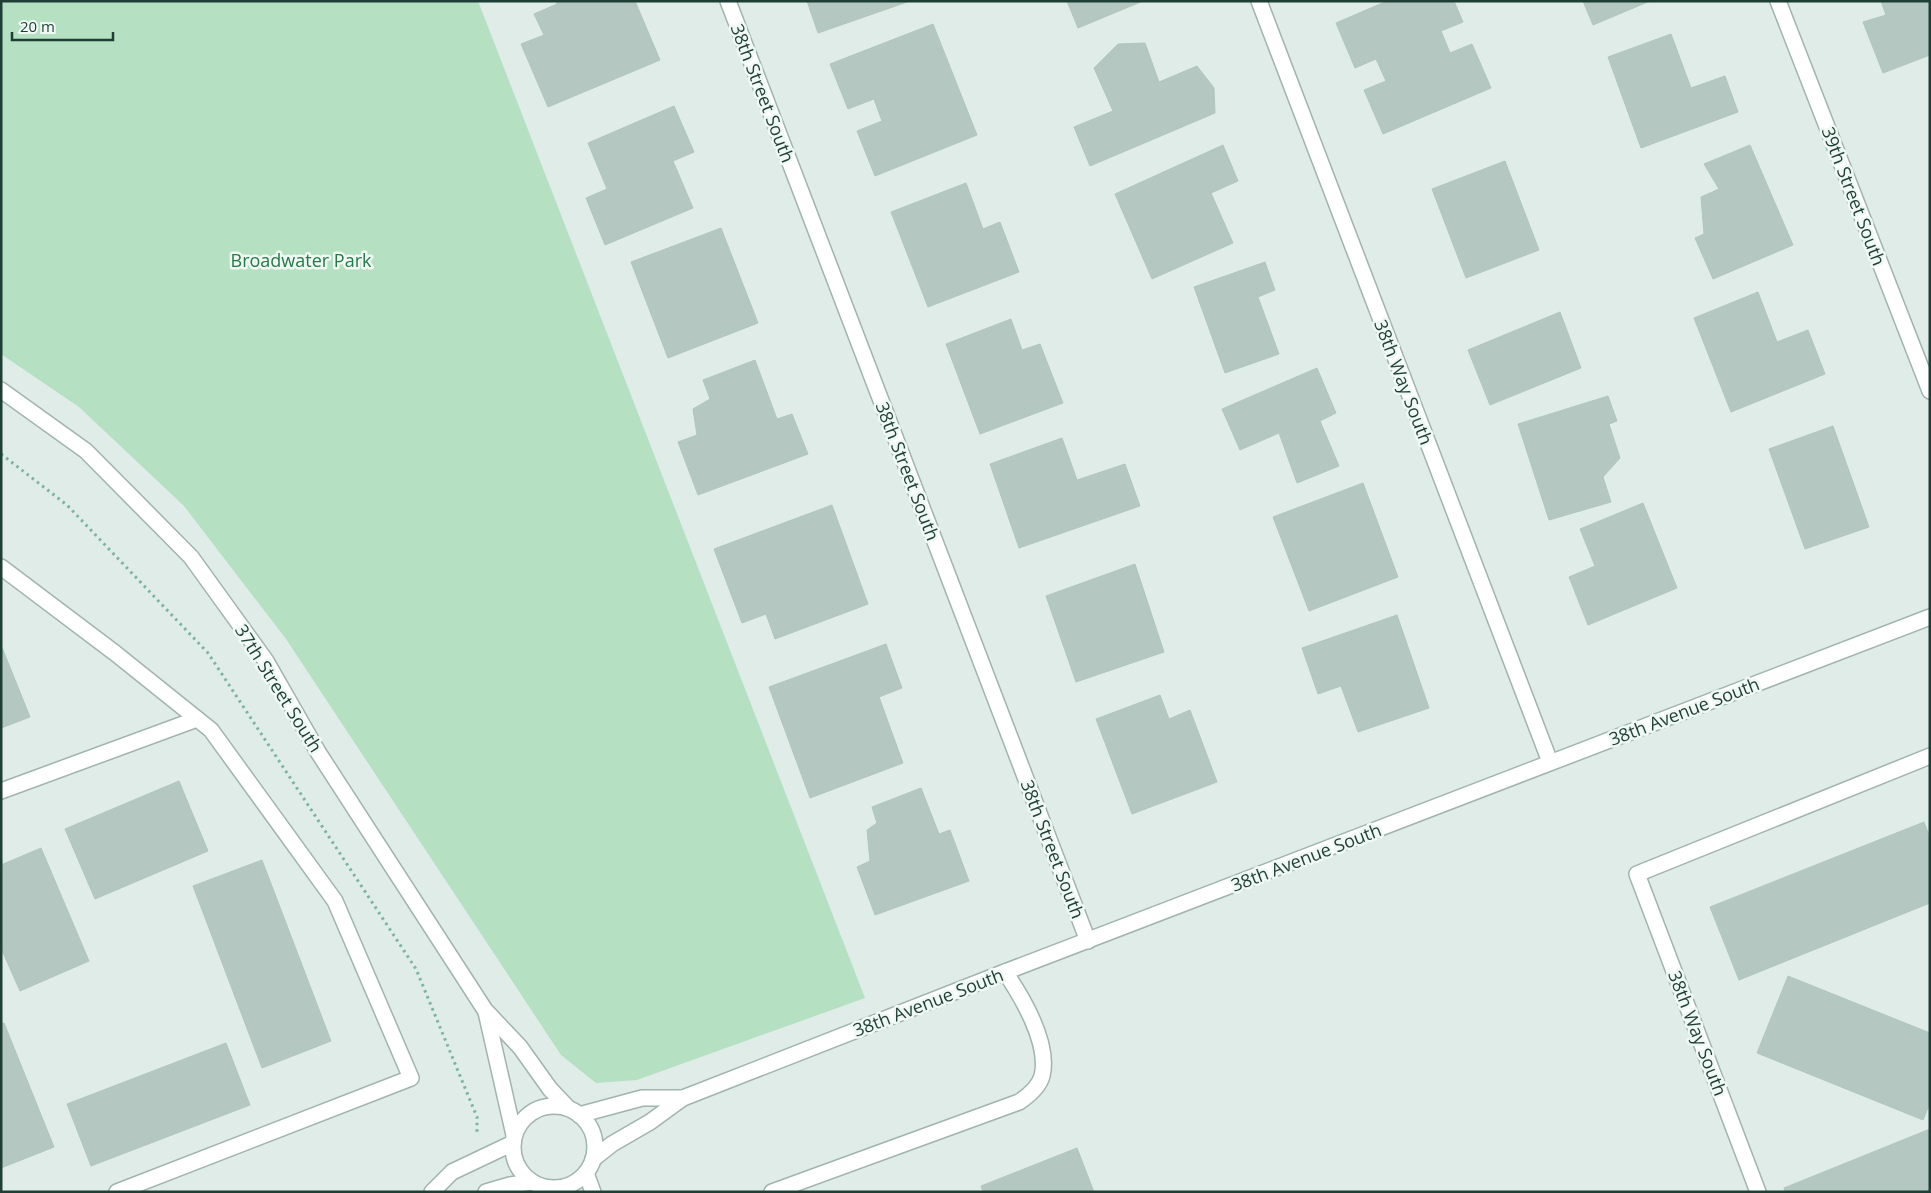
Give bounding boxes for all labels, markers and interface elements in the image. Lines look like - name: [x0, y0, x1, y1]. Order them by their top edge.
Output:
- scale bar: [12, 10, 114, 42]
- text: 20 m: [20, 16, 55, 36]
- street label: 38th Street South: [725, 20, 801, 166]
- street label: 39th Street South: [1816, 123, 1892, 269]
- park label: Broadwater Park: [231, 248, 372, 272]
- street label: 38th Way South: [1369, 316, 1439, 448]
- street label: 38th Street South: [870, 398, 946, 544]
- street label: 37th Street South: [230, 619, 328, 757]
- street label: 38th Avenue South: [1605, 671, 1763, 751]
- street label: 38th Street South: [1015, 776, 1091, 922]
- street label: 38th Avenue South: [1227, 817, 1385, 897]
- street label: 38th Avenue South: [849, 962, 1007, 1042]
- street label: 38th Way South: [1663, 967, 1733, 1099]

